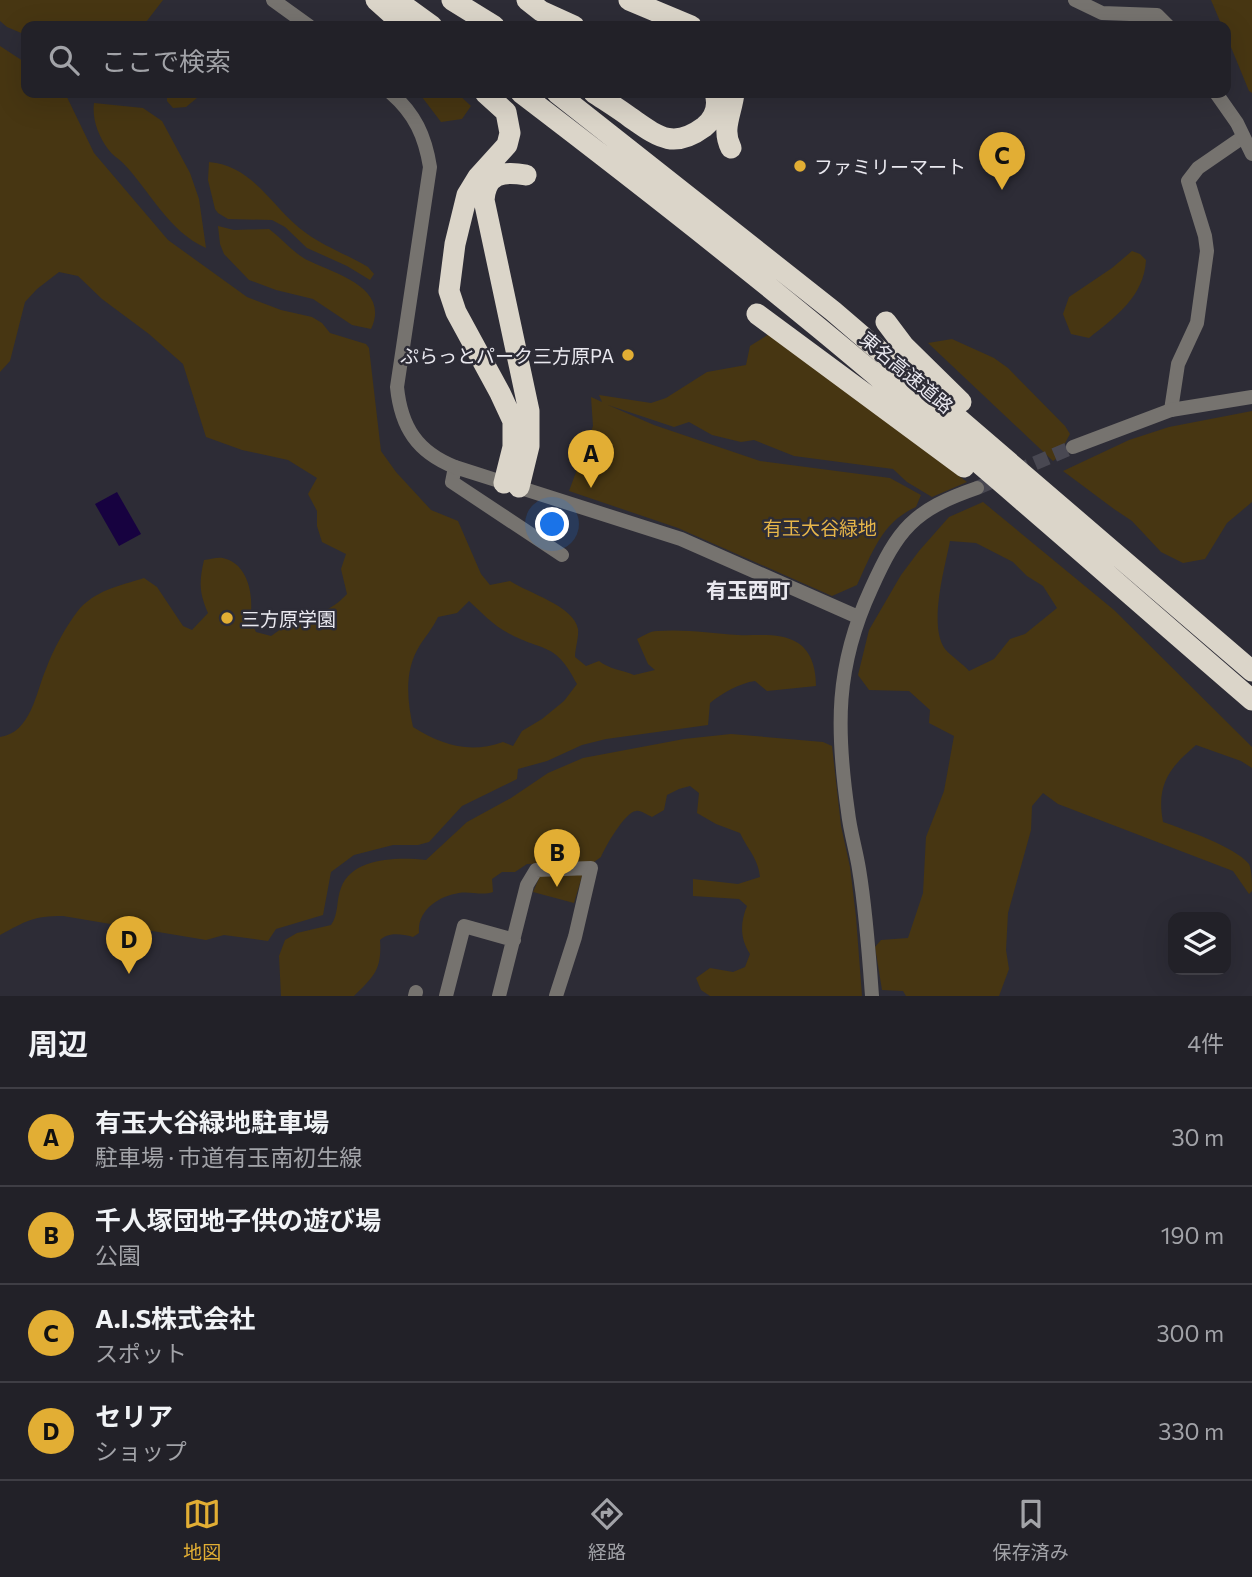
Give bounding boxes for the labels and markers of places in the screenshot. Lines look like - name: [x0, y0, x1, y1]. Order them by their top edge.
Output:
- pin: C: [979, 132, 1025, 190]
- place label: ファミリーマート: [814, 155, 966, 178]
- marker: ファミリーマート: [792, 158, 808, 174]
- place label: ぷらっとパーク三方原PA: [400, 344, 614, 367]
- marker: ぷらっとパーク三方原PA: [620, 347, 636, 363]
- pin: A: [568, 430, 614, 488]
- place label: 三方原学園: [241, 607, 336, 630]
- marker: 三方原学園: [219, 610, 235, 626]
- pin: B: [534, 829, 580, 887]
- pin: D: [106, 916, 152, 974]

